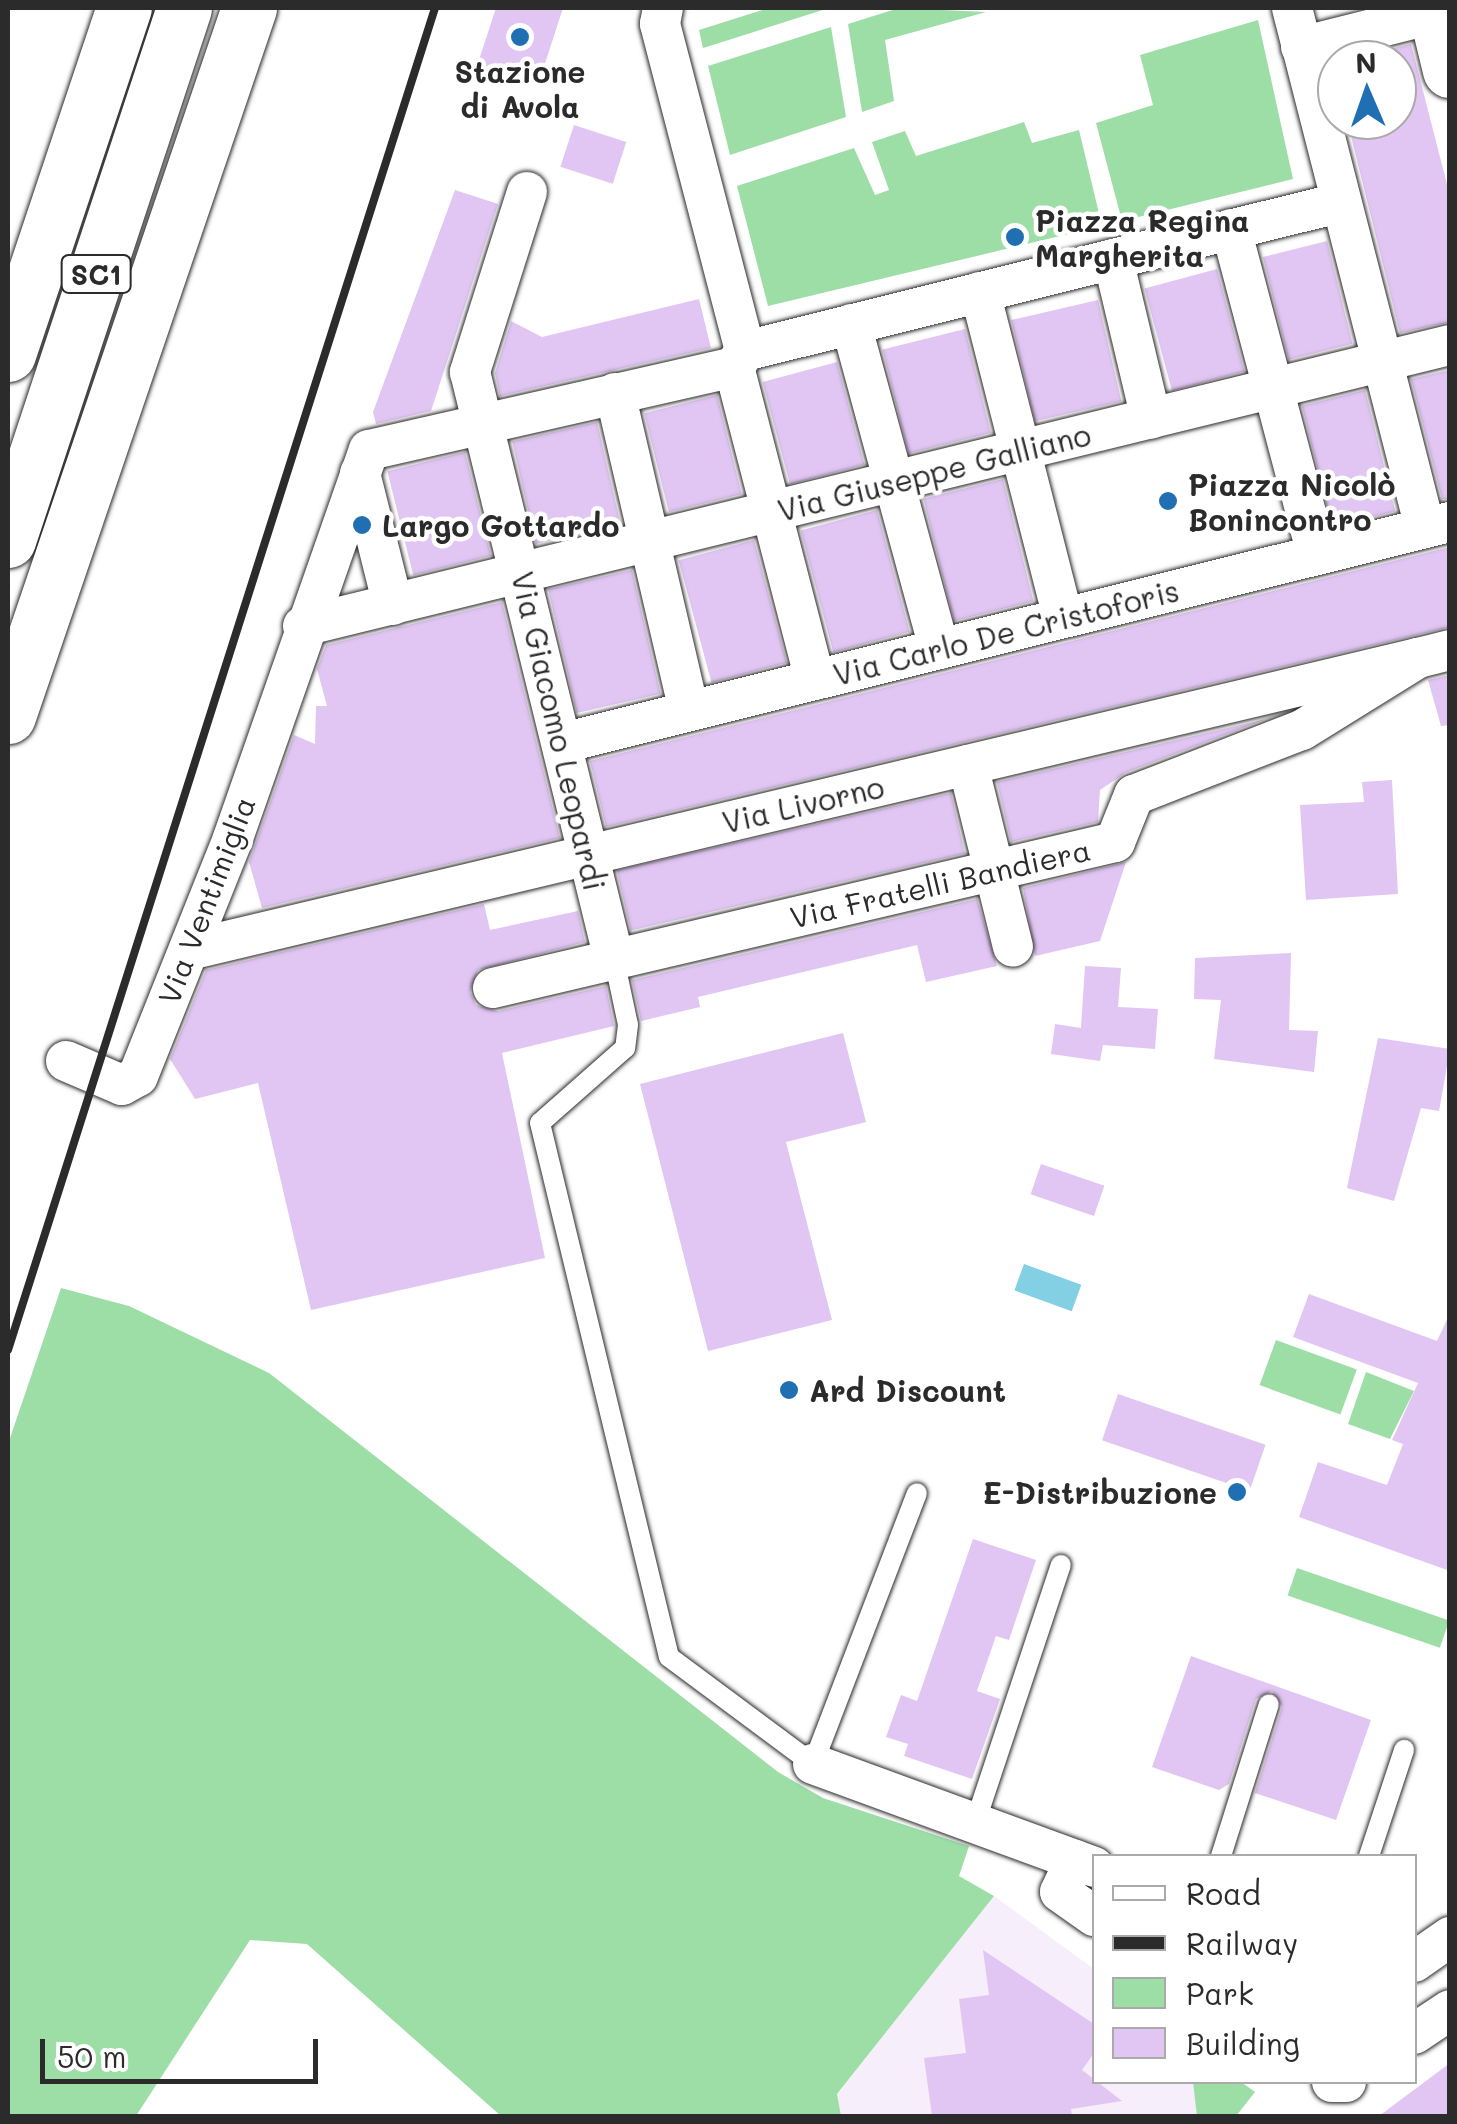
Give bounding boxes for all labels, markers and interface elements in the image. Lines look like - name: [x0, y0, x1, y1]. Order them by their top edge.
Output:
- marker: Stazione di Avola: [509, 26, 531, 48]
- north arrow: [1317, 40, 1417, 140]
- text: N: [1355, 44, 1377, 80]
- place label: Stazione di Avola: [455, 53, 585, 124]
- place label: Piazza Regina Margherita: [1035, 202, 1249, 272]
- marker: Piazza Regina Margherita: [1004, 226, 1026, 248]
- road number: SC1: [58, 251, 134, 297]
- street label: Via Giuseppe Galliano: [774, 416, 1094, 528]
- place label: Piazza Nicolò Bonincontro: [1188, 466, 1396, 536]
- marker: Piazza Nicolò Bonincontro: [1157, 490, 1179, 512]
- place label: Largo Gottardo: [382, 507, 620, 543]
- marker: Largo Gottardo: [351, 514, 373, 536]
- street label: Via Giacomo Leopardi: [505, 568, 613, 894]
- street label: Via Carlo De Cristoforis: [829, 572, 1183, 692]
- street label: Via Livorno: [719, 768, 887, 840]
- street label: Via Ventimiglia: [150, 791, 262, 1009]
- street label: Via Fratelli Bandiera: [786, 831, 1094, 935]
- place label: Ard Discount: [809, 1372, 1006, 1408]
- marker: Ard Discount: [778, 1379, 800, 1401]
- place label: E-Distribuzione: [983, 1474, 1217, 1510]
- marker: E-Distribuzione: [1226, 1481, 1248, 1503]
- legend: [1092, 1854, 1417, 2084]
- text: Road: [1186, 1873, 1261, 1913]
- text: Railway: [1186, 1923, 1298, 1963]
- text: Park: [1186, 1973, 1254, 2013]
- scale bar: [45, 2019, 322, 2081]
- text: Building: [1186, 2023, 1300, 2063]
- text: 50 m: [57, 2036, 127, 2076]

